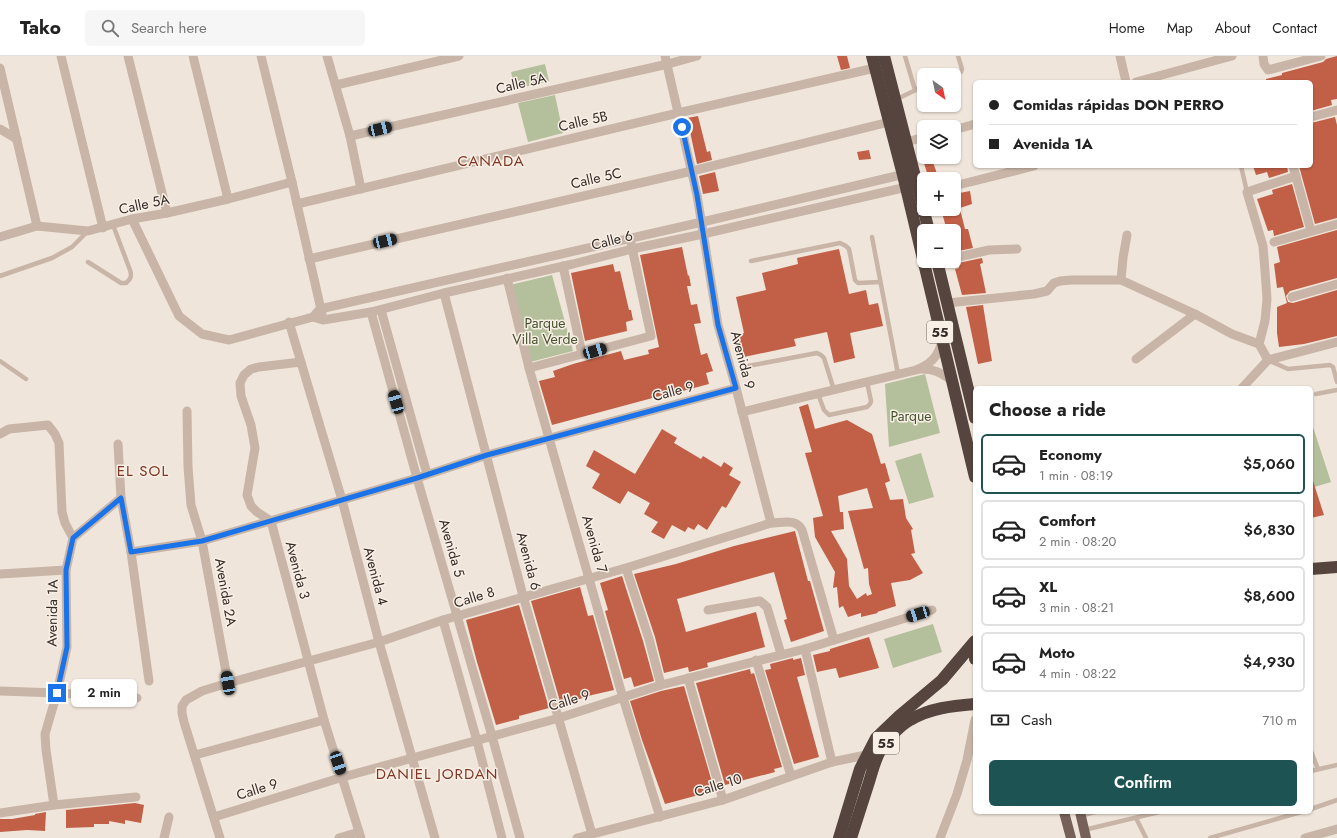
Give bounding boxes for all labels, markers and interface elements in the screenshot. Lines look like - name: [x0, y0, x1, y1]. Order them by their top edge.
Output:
- search box: [85, 10, 365, 46]
- text: Tako: [20, 14, 61, 41]
- icon: search: [99, 17, 121, 39]
- text: Search here: [131, 17, 207, 39]
- text: Home: [1109, 18, 1145, 38]
- text: Map: [1167, 18, 1193, 38]
- text: About: [1215, 18, 1250, 38]
- text: Contact: [1272, 18, 1317, 38]
- street label: Calle 5A: [494, 67, 549, 99]
- north arrow: [917, 68, 961, 112]
- map controls: [917, 68, 961, 268]
- text: Comidas rápidas DON PERRO: [1013, 94, 1224, 116]
- street label: Calle 5B: [556, 106, 610, 136]
- route start: [673, 118, 691, 136]
- car: [367, 120, 393, 138]
- button: layers: [917, 120, 961, 164]
- text: Avenida 1A: [1013, 133, 1093, 155]
- district label: CANADA: [457, 150, 525, 172]
- street label: Calle 5C: [569, 162, 623, 194]
- button: +: [917, 172, 961, 216]
- street label: Calle 5A: [117, 189, 172, 219]
- button: −: [917, 224, 961, 268]
- street label: Calle 6: [589, 225, 635, 255]
- car: [372, 232, 398, 250]
- park label: Parque Villa Verde: [512, 313, 578, 349]
- road number: 55: [927, 321, 953, 343]
- street label: Avenida 9: [726, 329, 760, 391]
- car: [582, 342, 608, 360]
- street label: Calle 9: [650, 376, 696, 406]
- car: [387, 389, 405, 415]
- text: Choose a ride: [989, 397, 1106, 423]
- park label: Parque: [890, 406, 932, 426]
- text: Economy: [1039, 444, 1102, 466]
- icon: car: [991, 446, 1027, 482]
- text: $5,060: [1243, 453, 1295, 475]
- district label: EL SOL: [117, 460, 169, 482]
- text: 1 min · 08:19: [1039, 466, 1113, 485]
- text: Comfort: [1039, 510, 1096, 532]
- icon: car: [991, 512, 1027, 548]
- street label: Avenida 7: [577, 513, 613, 576]
- street label: Avenida 5: [434, 517, 470, 579]
- text: $6,830: [1244, 519, 1295, 541]
- street label: Avenida 6: [512, 530, 546, 592]
- text: 2 min · 08:20: [1039, 532, 1116, 551]
- street label: Avenida 3: [281, 539, 315, 602]
- street label: Avenida 4: [359, 545, 393, 607]
- street label: Avenida 2A: [210, 556, 242, 628]
- text: XL: [1039, 576, 1057, 598]
- icon: car: [991, 578, 1027, 614]
- street label: Avenida 1A: [41, 579, 63, 647]
- street label: Calle 8: [451, 581, 497, 613]
- text: $8,600: [1243, 585, 1295, 607]
- text: 3 min · 08:21: [1039, 598, 1114, 617]
- car: [905, 605, 931, 623]
- text: Moto: [1039, 642, 1075, 664]
- icon: car: [991, 644, 1027, 680]
- text: $4,930: [1243, 651, 1295, 673]
- text: 4 min · 08:22: [1039, 664, 1116, 683]
- car: [220, 670, 236, 696]
- callout: 2 min: [71, 679, 137, 707]
- text: 2 min: [87, 683, 121, 702]
- route end: [48, 684, 66, 702]
- street label: Calle 9: [546, 684, 592, 716]
- icon: cash: [989, 709, 1011, 731]
- text: Cash: [1021, 709, 1052, 731]
- text: 710 m: [1262, 711, 1297, 730]
- road number: 55: [873, 732, 899, 754]
- car: [329, 750, 347, 776]
- button: Confirm: [989, 760, 1297, 806]
- district label: DANIEL JORDAN: [376, 763, 498, 785]
- street label: Calle 10: [692, 768, 744, 802]
- street label: Calle 9: [234, 773, 280, 805]

